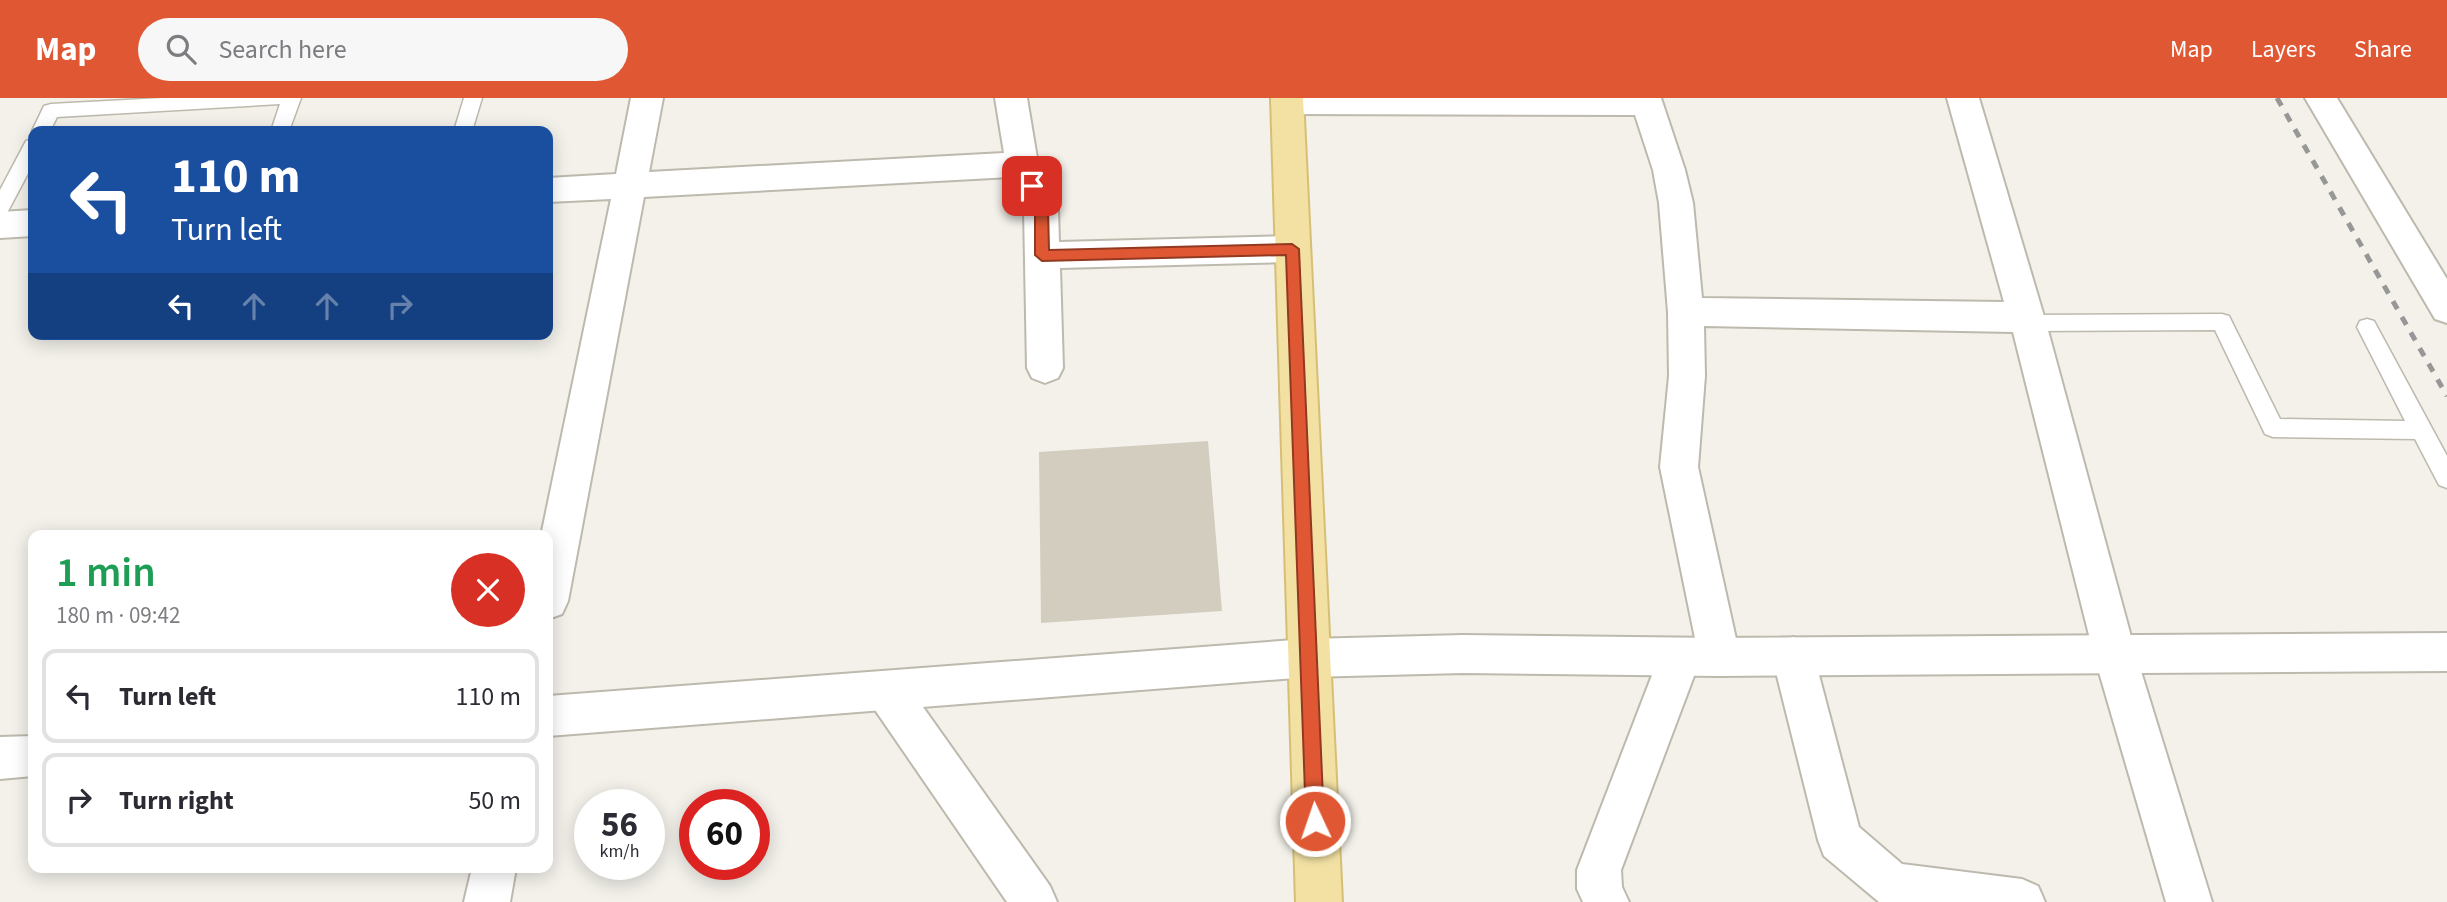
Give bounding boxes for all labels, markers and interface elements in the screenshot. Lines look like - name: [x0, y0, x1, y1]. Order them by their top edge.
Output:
- search box: [138, 18, 628, 81]
- text: Map: [35, 26, 96, 73]
- icon: search: [162, 30, 200, 68]
- text: Search here: [218, 31, 347, 68]
- text: Map: [2170, 32, 2213, 67]
- text: Layers: [2251, 32, 2316, 67]
- text: Share: [2354, 32, 2412, 67]
- text: 110 m: [171, 142, 300, 212]
- icon: left: [56, 154, 147, 245]
- pin: [1002, 156, 1062, 216]
- icon: arrive: [1013, 167, 1051, 205]
- text: Turn left: [171, 207, 282, 253]
- icon: left: [162, 287, 200, 325]
- icon: ahead: [235, 287, 273, 325]
- icon: ahead: [308, 287, 346, 325]
- icon: right: [381, 287, 419, 325]
- text: 1 min: [56, 543, 156, 603]
- button: close: [451, 553, 525, 627]
- text: 180 m · 09:42: [56, 599, 180, 632]
- icon: left: [60, 677, 98, 715]
- text: Turn left: [119, 678, 216, 715]
- text: 110 m: [455, 678, 521, 715]
- icon: right: [60, 781, 98, 819]
- text: Turn right: [119, 782, 234, 819]
- text: 50 m: [468, 782, 521, 819]
- position arrow: [1278, 784, 1352, 858]
- speed limit sign: 60: [679, 789, 770, 880]
- text: 56: [601, 800, 638, 850]
- text: km/h: [600, 839, 639, 864]

